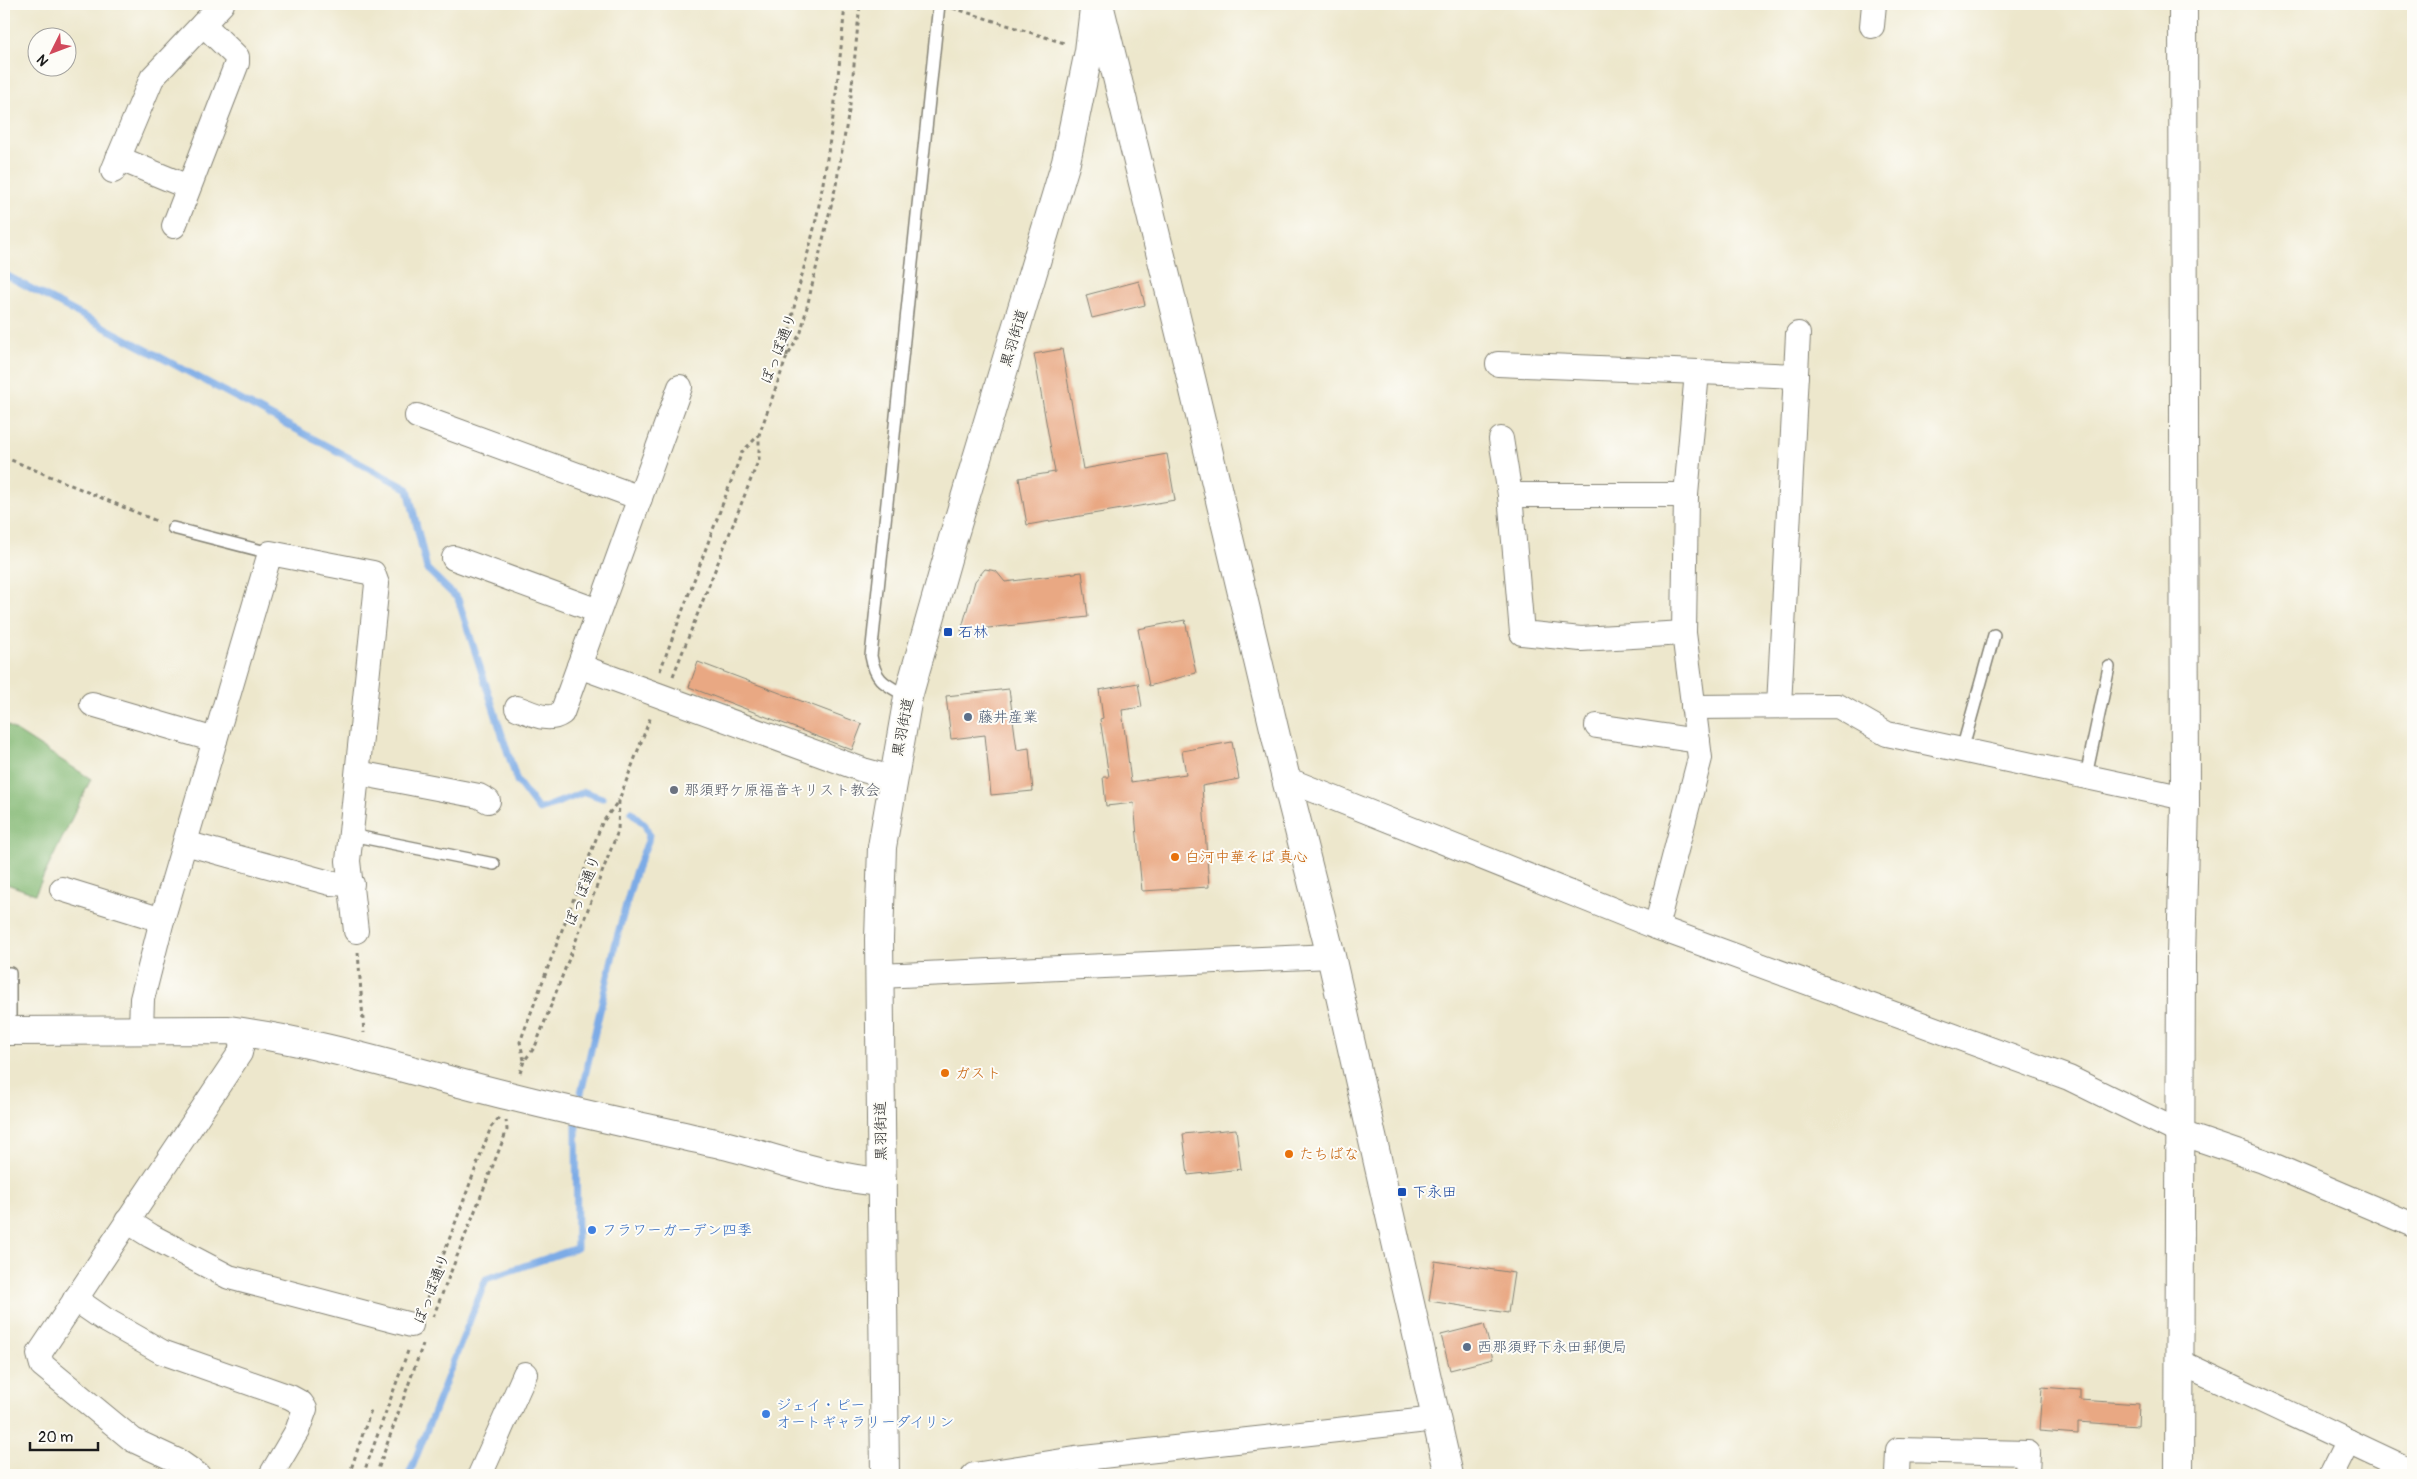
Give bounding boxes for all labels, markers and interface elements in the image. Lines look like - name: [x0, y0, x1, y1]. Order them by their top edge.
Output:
- north arrow: [28, 28, 78, 78]
- text: N: [33, 51, 52, 70]
- street label: 黒羽街道: [996, 307, 1032, 369]
- street label: ぽっぽ通り: [757, 311, 801, 387]
- place label: 石林: [958, 623, 988, 642]
- marker: 石林: [942, 626, 954, 638]
- street label: 黒羽街道: [888, 696, 918, 758]
- place label: 藤井産業: [978, 708, 1038, 727]
- marker: 藤井産業: [962, 711, 974, 723]
- place label: 那須野ケ原福音キリスト教会: [684, 781, 880, 800]
- marker: 那須野ケ原福音キリスト教会: [668, 784, 680, 796]
- place label: 白河中華そば 真心: [1185, 848, 1308, 867]
- marker: 白河中華そば 真心: [1169, 851, 1181, 863]
- street label: ぽっぽ通り: [561, 853, 605, 929]
- place label: ガスト: [955, 1064, 1002, 1083]
- marker: ガスト: [939, 1067, 951, 1079]
- street label: 黒羽街道: [871, 1101, 891, 1161]
- place label: たちばな: [1299, 1145, 1359, 1164]
- marker: たちばな: [1283, 1148, 1295, 1160]
- place label: 下永田: [1412, 1183, 1457, 1202]
- marker: 下永田: [1396, 1186, 1408, 1198]
- place label: フラワーガーデン四季: [602, 1221, 752, 1240]
- marker: フラワーガーデン四季: [586, 1224, 598, 1236]
- street label: ぽっぽ通り: [410, 1251, 454, 1327]
- place label: 西那須野下永田郵便局: [1477, 1338, 1627, 1357]
- marker: 西那須野下永田郵便局: [1461, 1341, 1473, 1353]
- place label: ジェイ・ピー オートギャラリーダイリン: [776, 1396, 954, 1432]
- marker: ジェイ・ピー オートギャラリーダイリン: [760, 1408, 772, 1420]
- scale bar: [30, 1419, 98, 1451]
- text: 20 m: [38, 1428, 73, 1447]

